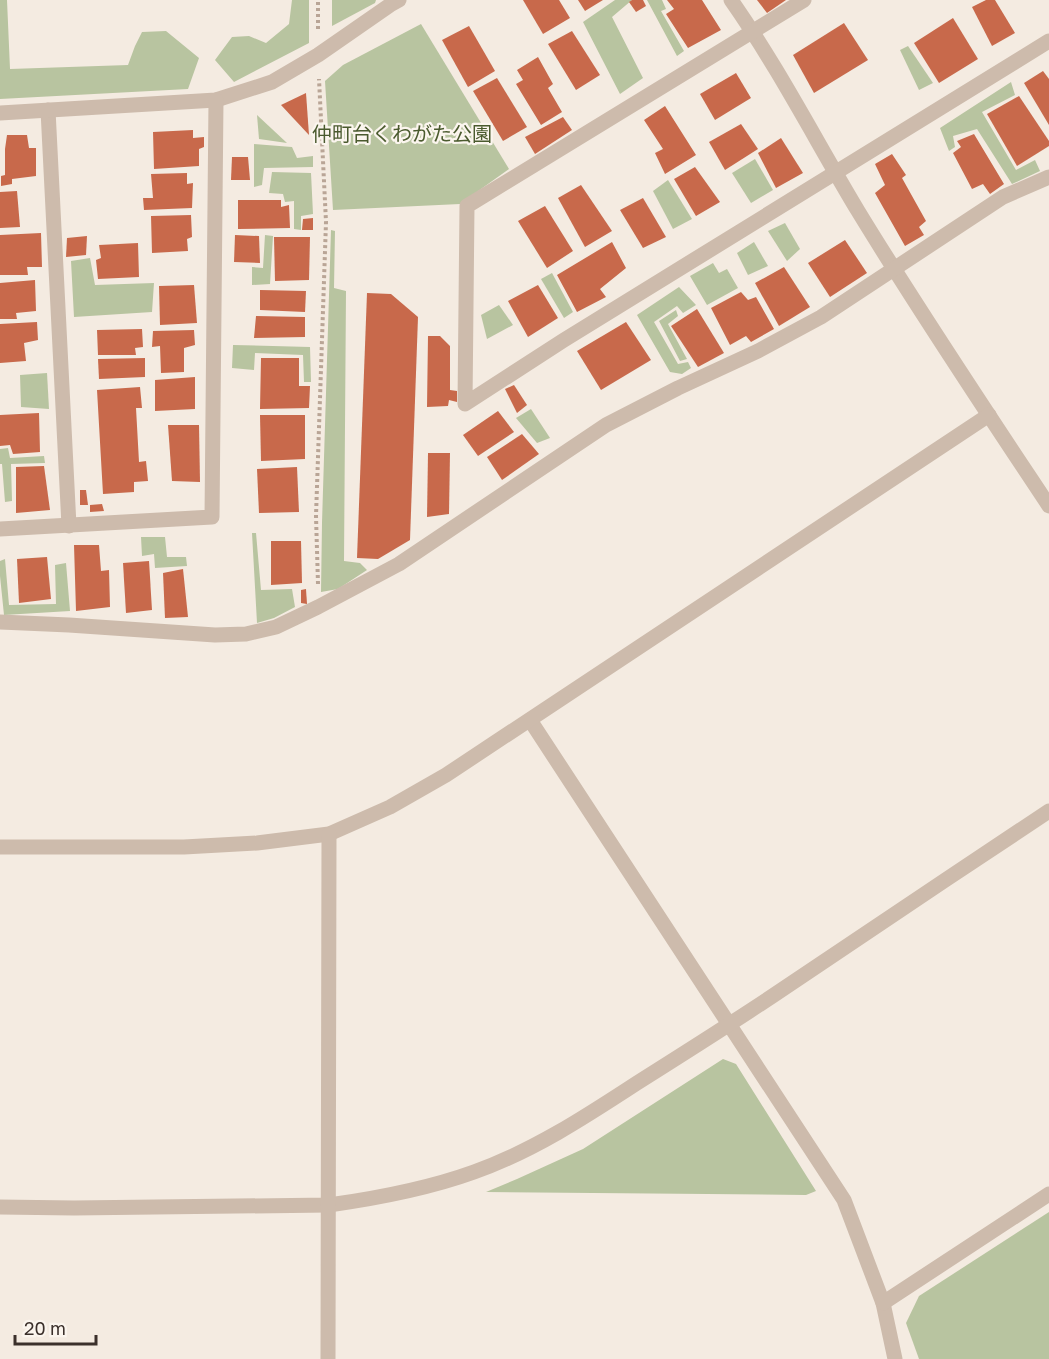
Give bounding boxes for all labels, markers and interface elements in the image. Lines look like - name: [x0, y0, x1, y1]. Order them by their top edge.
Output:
- park label: 仲町台くわがた公園: [312, 121, 492, 145]
- scale bar: [15, 1308, 96, 1346]
- text: 20 m: [24, 1317, 66, 1339]

